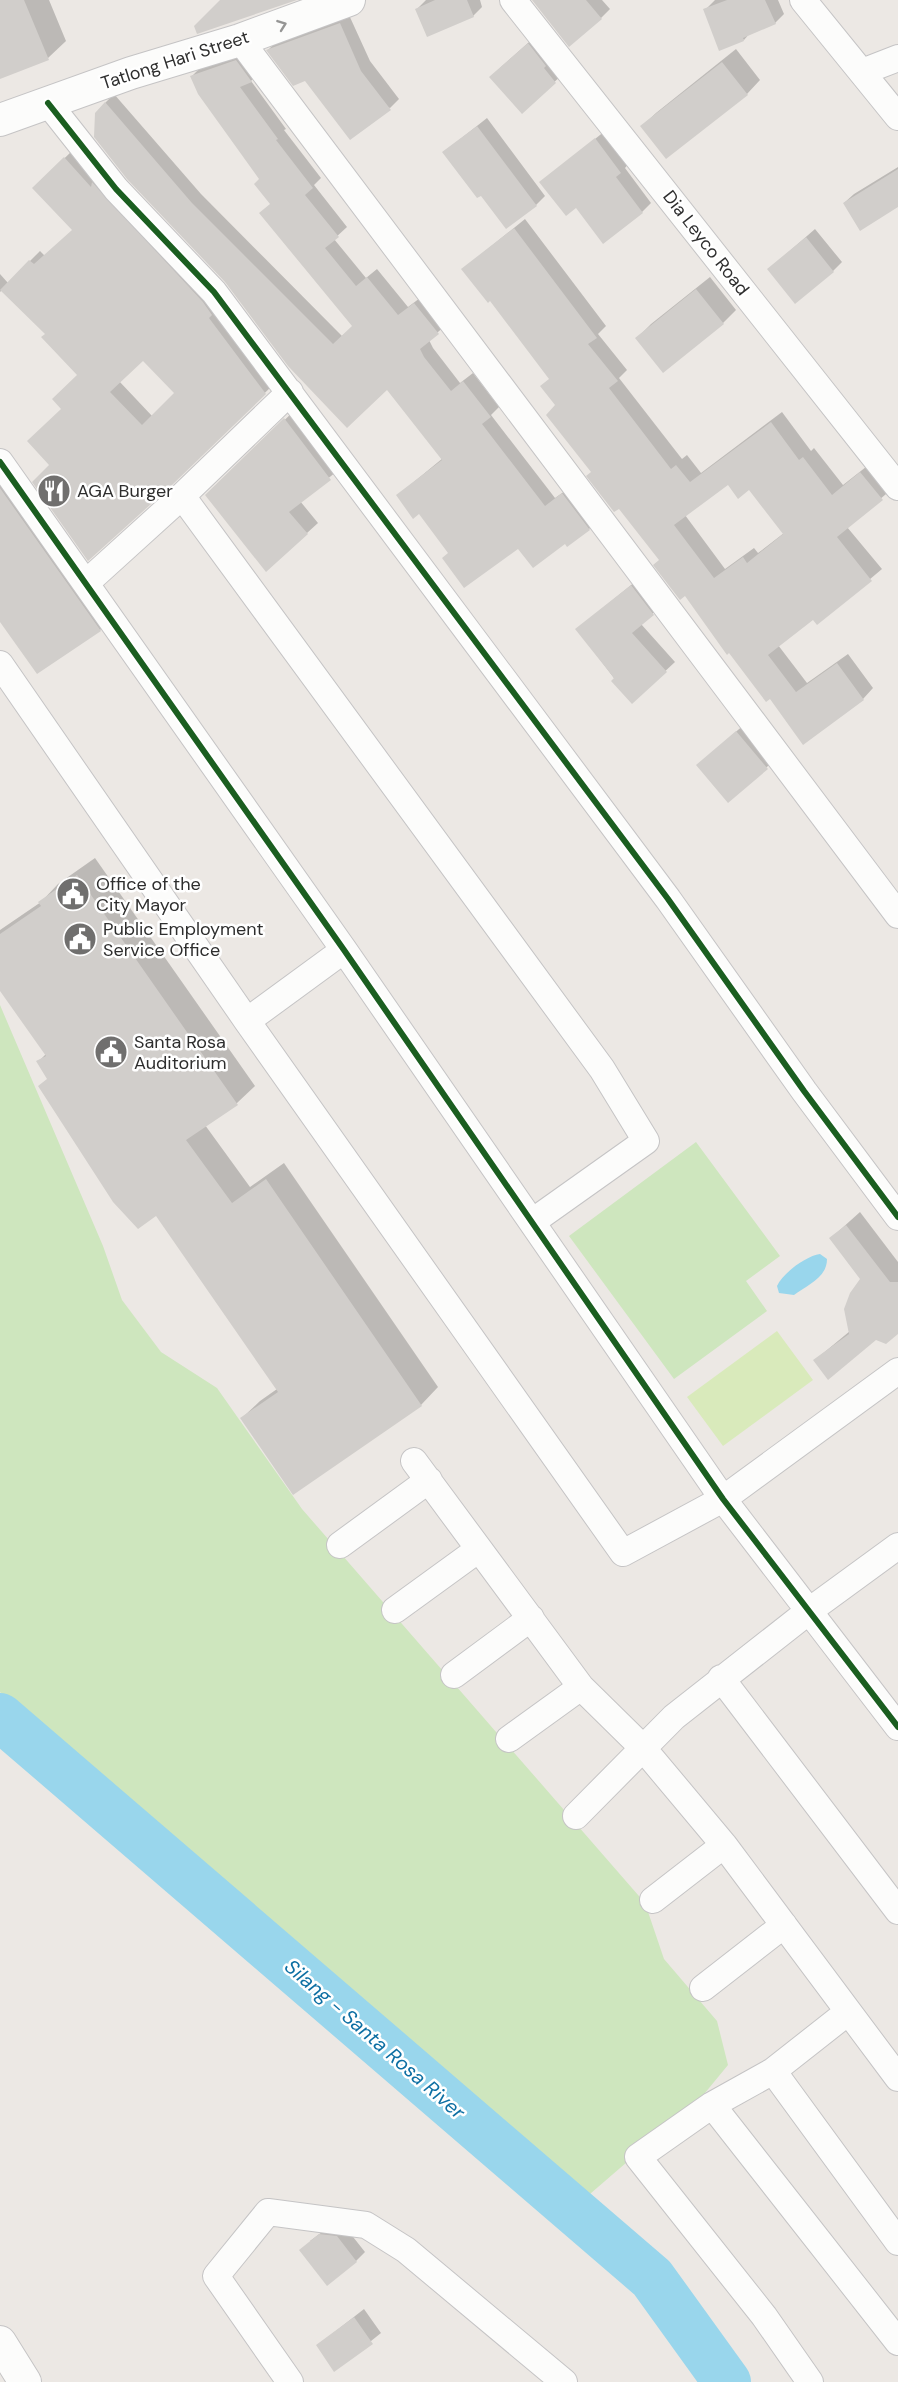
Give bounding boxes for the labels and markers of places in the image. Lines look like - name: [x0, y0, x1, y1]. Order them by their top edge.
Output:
- restaurant icon: AGA Burger: [36, 473, 72, 509]
- place label: AGA Burger: [77, 479, 173, 503]
- place label: Office of the City Mayor: [96, 872, 201, 917]
- public building icon: Office of the City Mayor: [55, 876, 91, 912]
- place label: Public Employment Service Office: [103, 917, 264, 962]
- public building icon: Public Employment Service Office: [62, 921, 98, 957]
- place label: Santa Rosa Auditorium: [134, 1030, 226, 1075]
- public building icon: Santa Rosa Auditorium: [93, 1034, 129, 1070]

